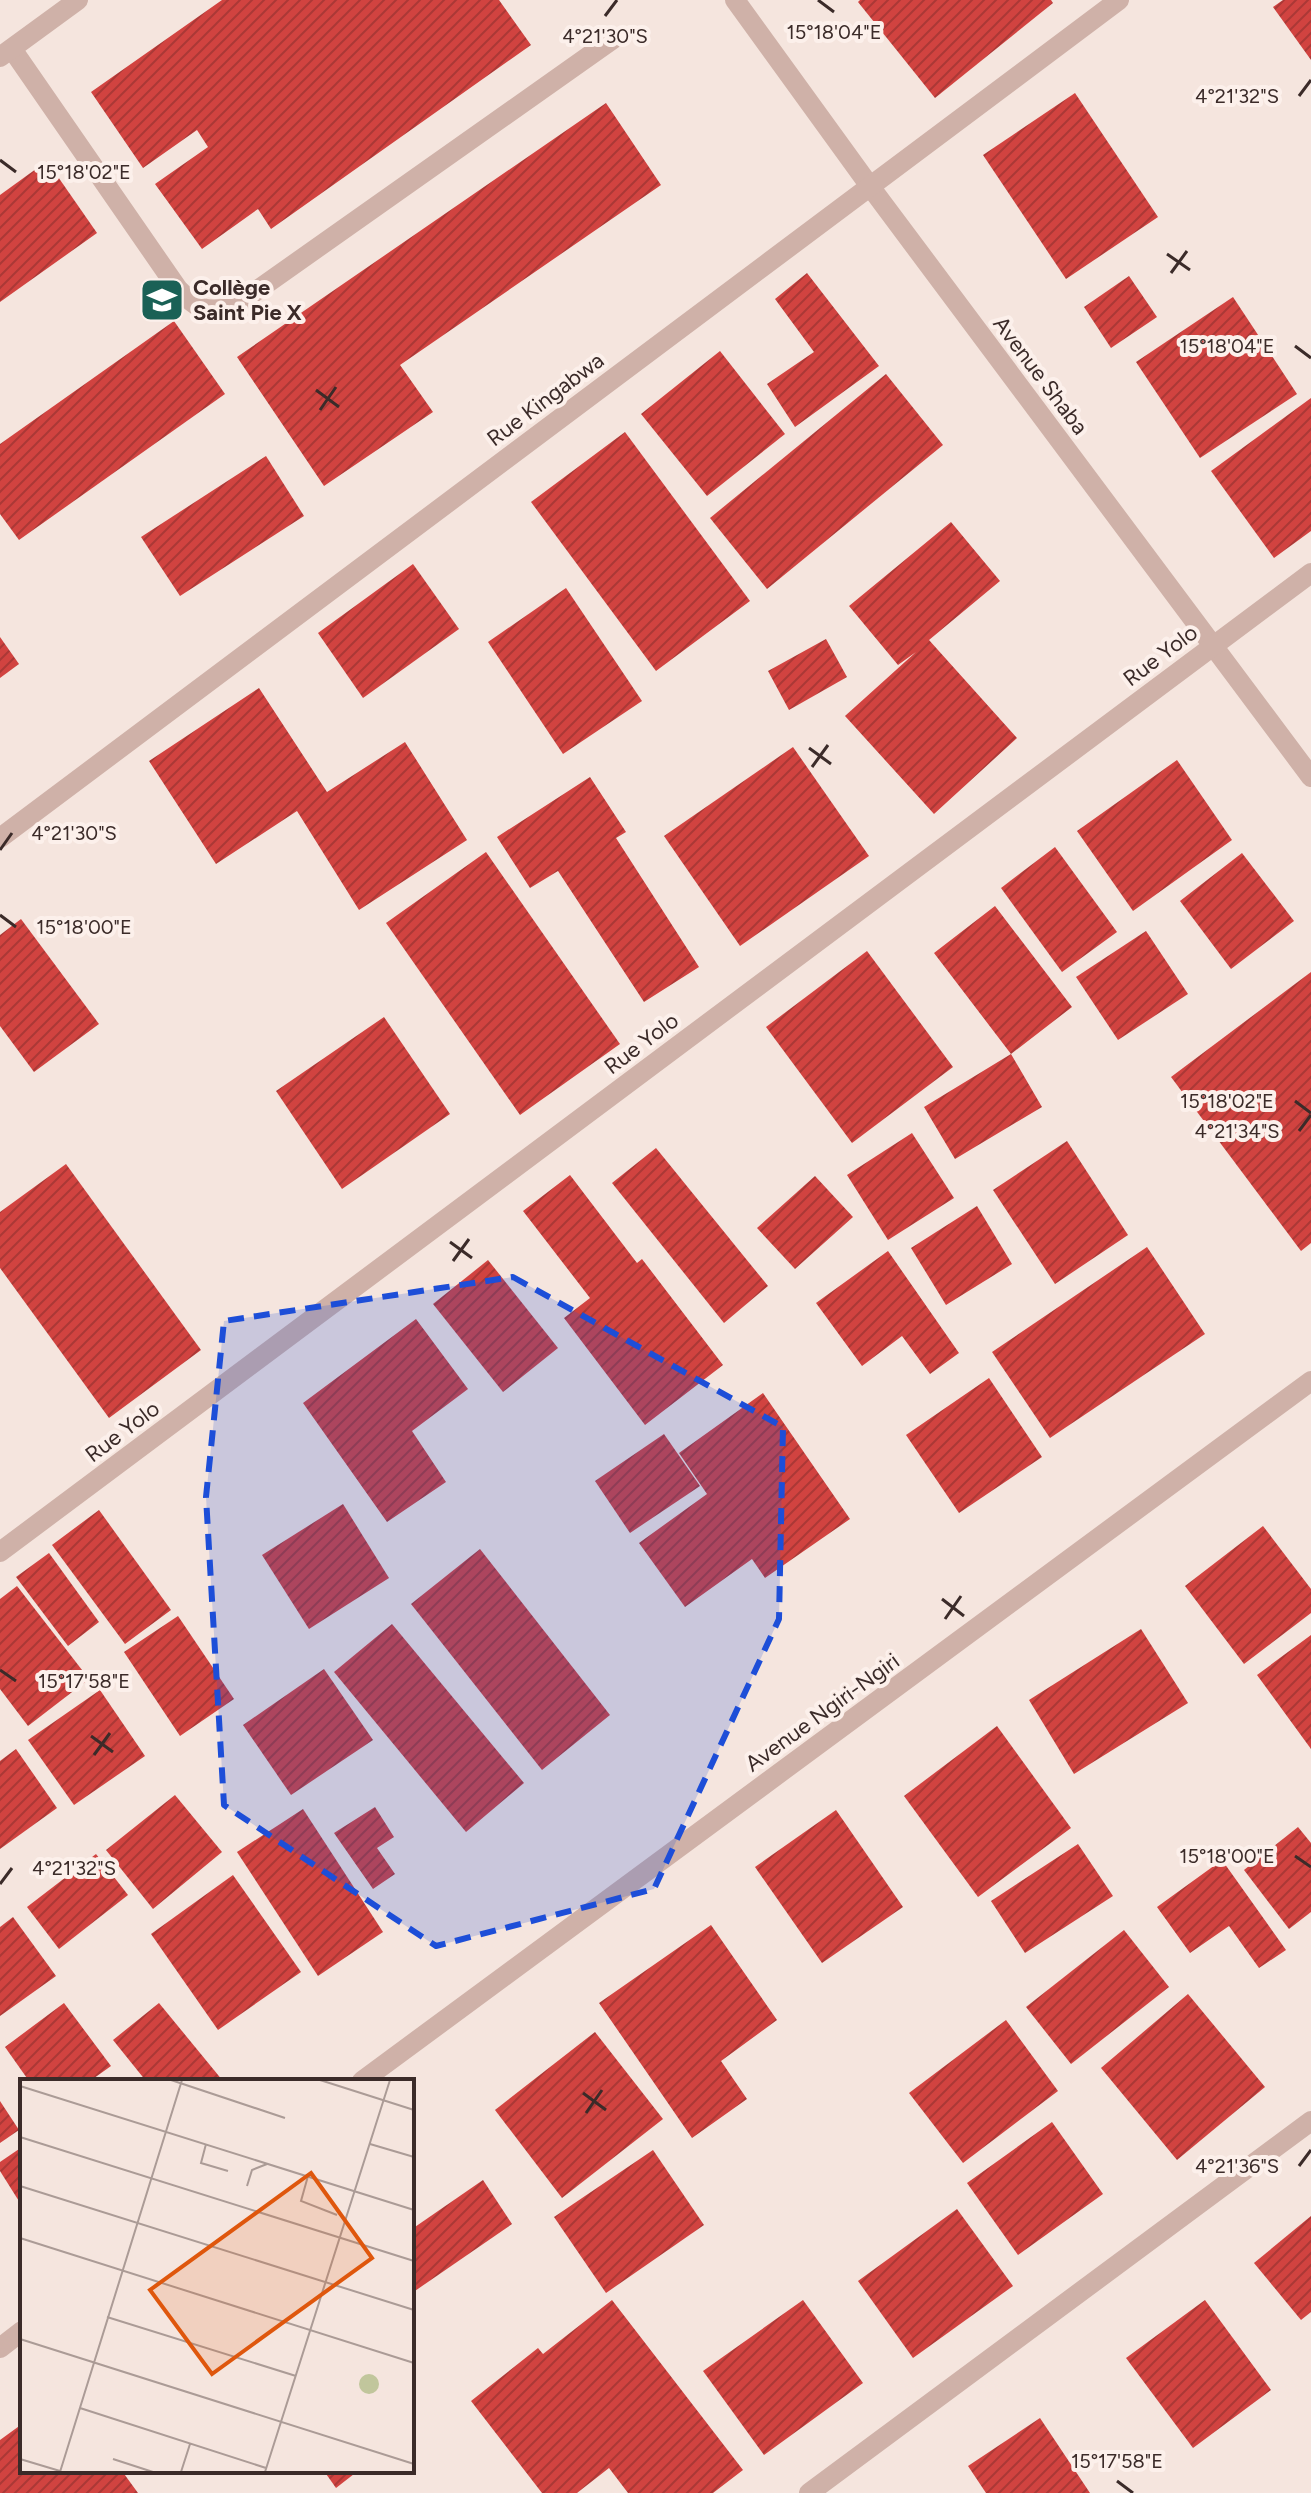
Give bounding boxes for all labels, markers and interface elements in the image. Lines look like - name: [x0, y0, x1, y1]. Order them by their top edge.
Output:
- text: 15°18'04"E: [786, 20, 882, 44]
- text: 4°21'30"S: [562, 24, 648, 48]
- text: 4°21'32"S: [1195, 84, 1279, 108]
- text: 15°18'02"E: [37, 160, 131, 184]
- place label: Collège Saint Pie X: [193, 274, 302, 326]
- school or university icon: Collège Saint Pie X: [138, 276, 186, 324]
- street label: Avenue Shaba: [987, 311, 1094, 440]
- text: 15°18'04"E: [1179, 334, 1275, 358]
- street label: Rue Kingabwa: [482, 347, 609, 452]
- street label: Rue Yolo: [1118, 619, 1203, 692]
- text: 4°21'30"S: [31, 821, 117, 845]
- text: 15°18'00"E: [36, 915, 132, 939]
- street label: Rue Yolo: [599, 1007, 684, 1080]
- text: 15°18'02"E: [1180, 1089, 1274, 1113]
- text: 4°21'34"S: [1194, 1119, 1280, 1143]
- street label: Rue Yolo: [80, 1395, 165, 1468]
- street label: Avenue Ngiri-Ngiri: [740, 1647, 905, 1777]
- text: 15°17'58"E: [38, 1669, 130, 1693]
- text: 15°18'00"E: [1179, 1844, 1275, 1868]
- text: 4°21'32"S: [32, 1856, 116, 1880]
- inset map: [20, 2079, 414, 2473]
- text: 4°21'36"S: [1195, 2154, 1279, 2178]
- text: 15°17'58"E: [1071, 2449, 1163, 2473]

